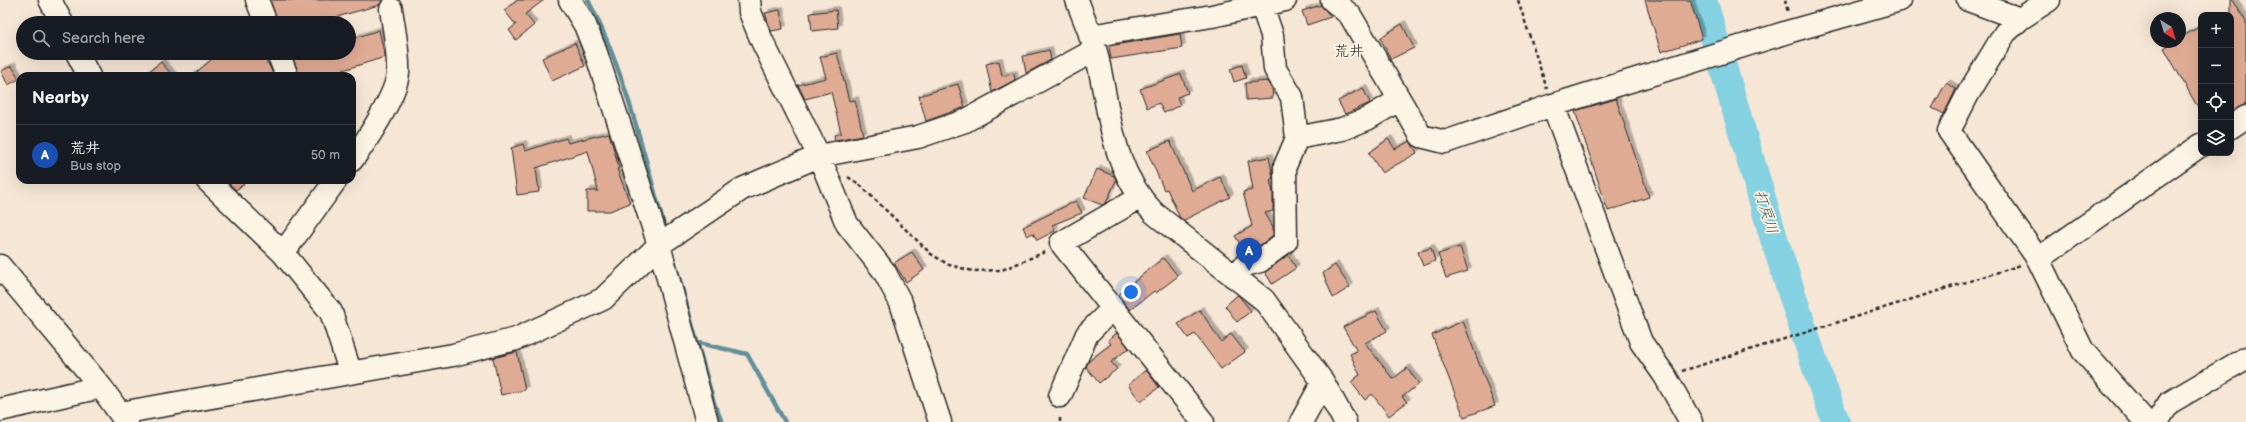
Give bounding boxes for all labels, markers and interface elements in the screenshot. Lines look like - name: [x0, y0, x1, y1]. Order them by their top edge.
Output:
- north arrow: [2150, 12, 2186, 48]
- map controls: [2198, 12, 2234, 156]
- button: +: [2198, 12, 2234, 48]
- search box: [16, 16, 356, 60]
- icon: search: [30, 27, 52, 49]
- text: Search here: [62, 29, 145, 48]
- district label: 荒井: [1334, 42, 1364, 61]
- button: −: [2198, 48, 2234, 84]
- button: locate: [2198, 84, 2234, 120]
- text: Nearby: [32, 88, 89, 108]
- button: layers: [2198, 120, 2234, 156]
- text: 荒井: [70, 139, 100, 158]
- text: A: [41, 147, 49, 163]
- text: 50 m: [311, 147, 340, 163]
- text: Bus stop: [70, 158, 121, 174]
- water label: 打戻川: [1750, 188, 1782, 236]
- pin: A: [1236, 238, 1262, 271]
- your location: [1121, 282, 1141, 302]

